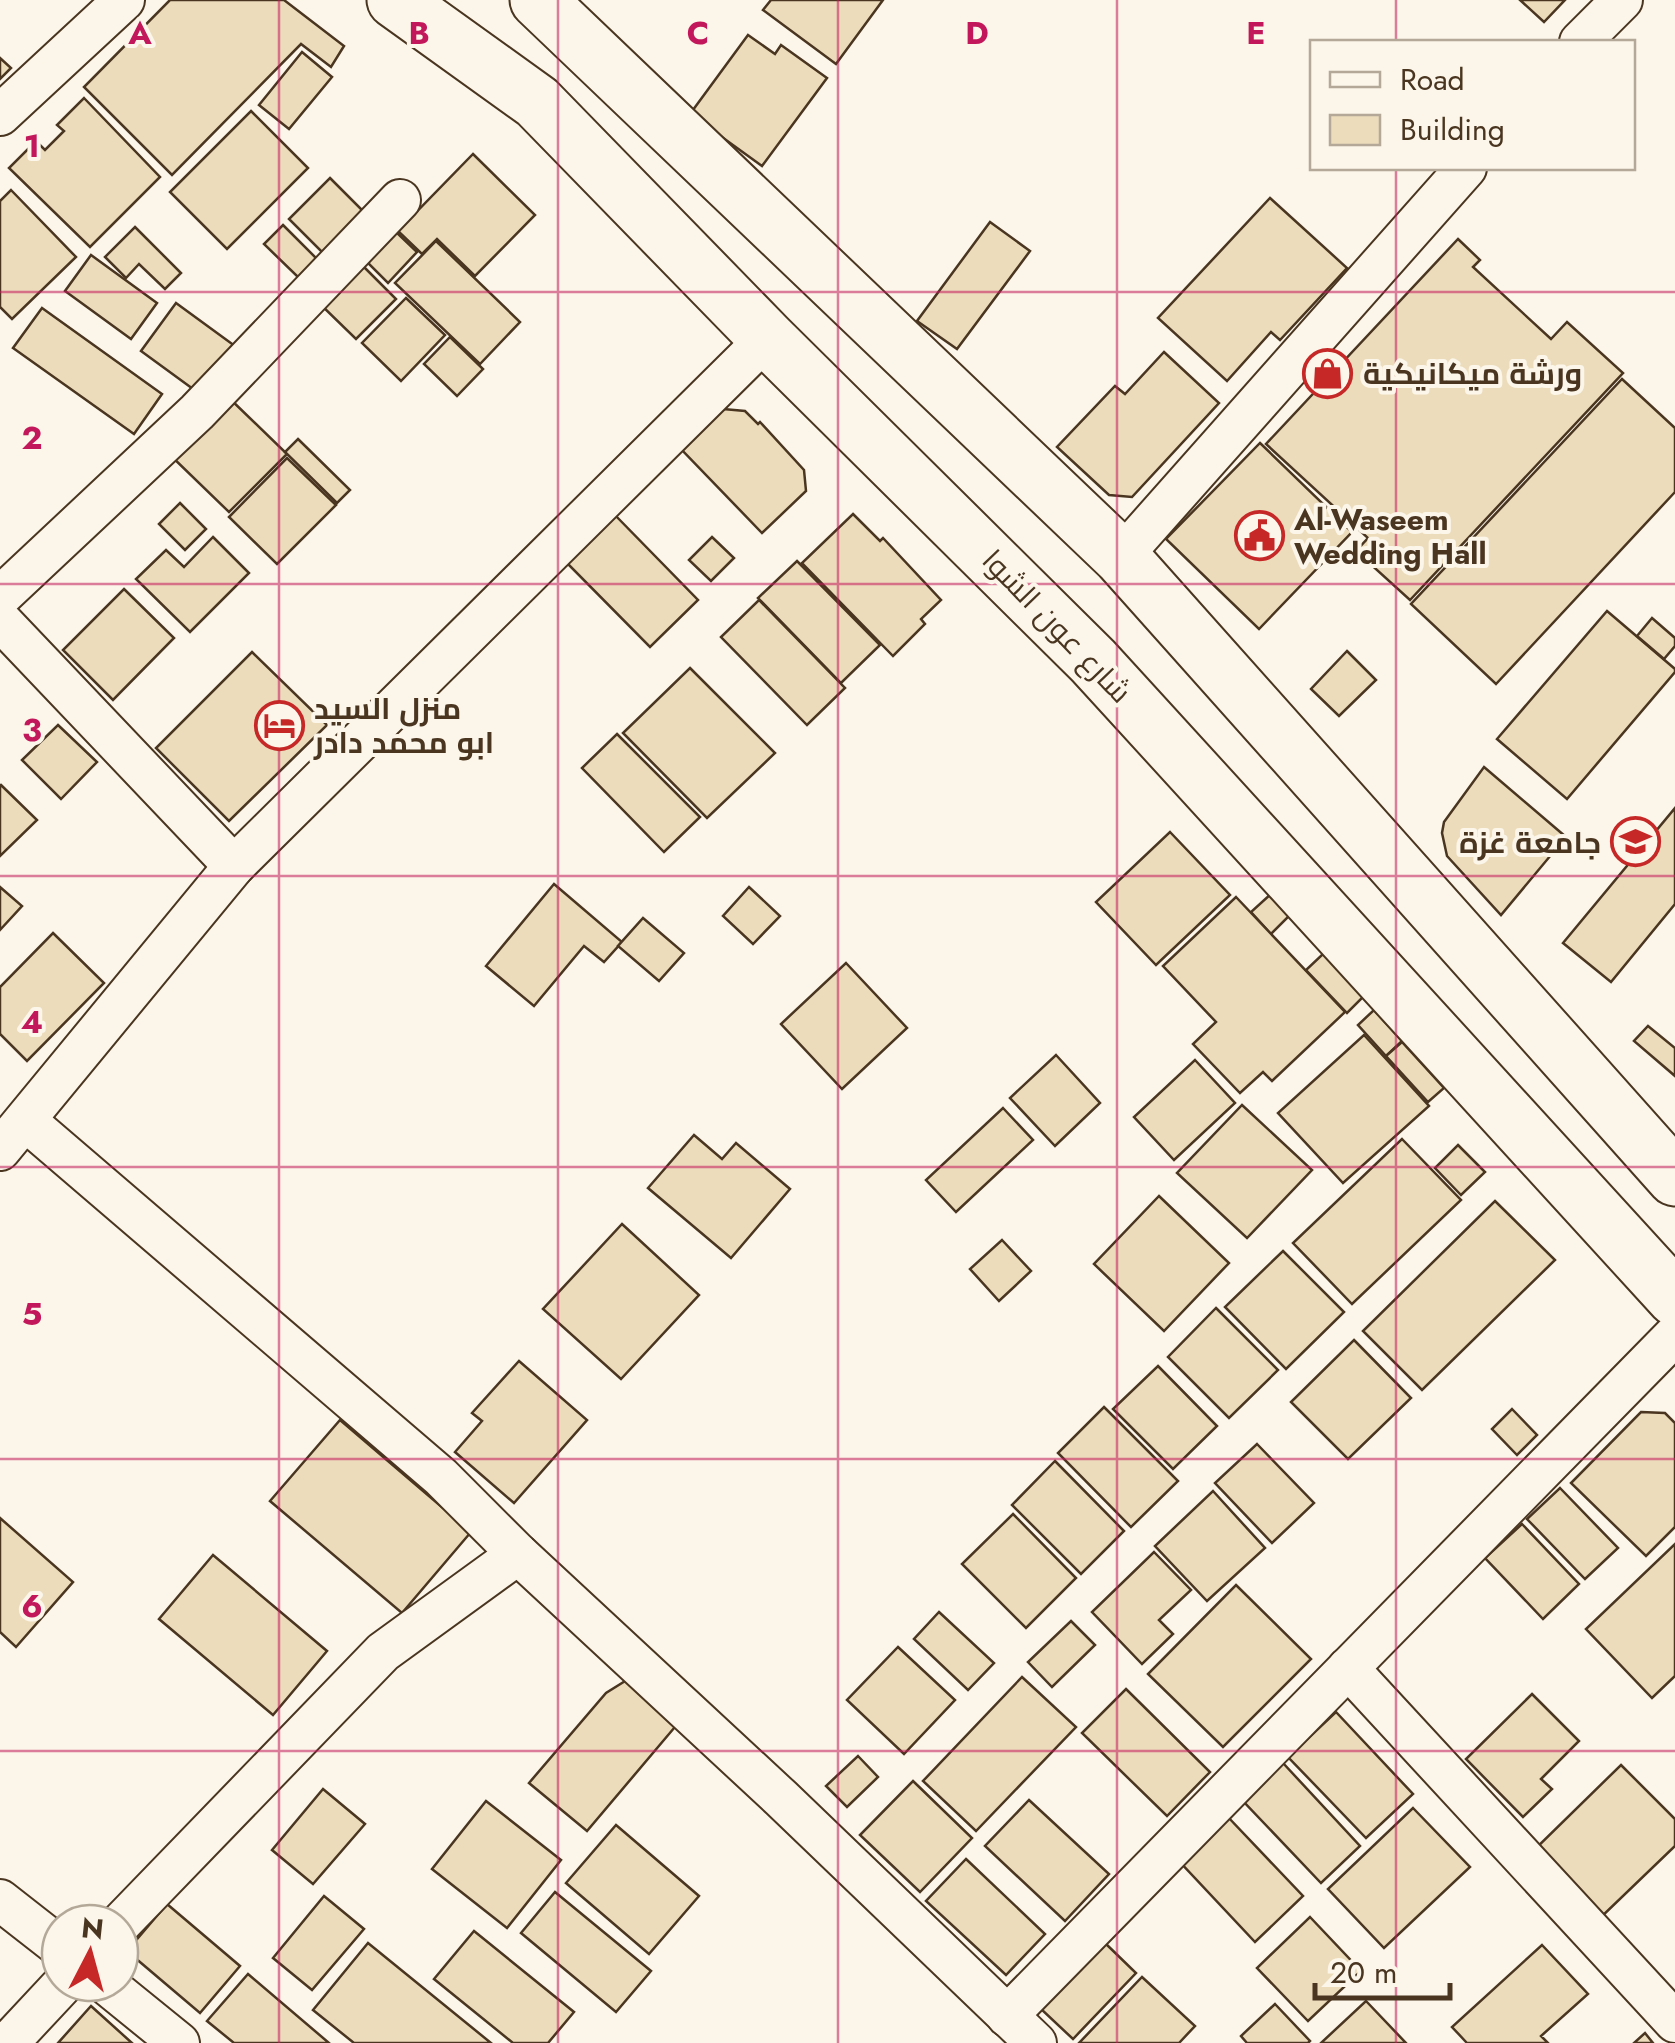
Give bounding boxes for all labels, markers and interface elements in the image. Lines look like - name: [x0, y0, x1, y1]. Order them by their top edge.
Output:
- text: A: [127, 10, 152, 56]
- text: B: [408, 10, 430, 56]
- text: C: [687, 10, 709, 56]
- text: D: [965, 10, 989, 56]
- text: E: [1246, 10, 1266, 56]
- legend: [1310, 40, 1635, 170]
- text: Road: [1400, 58, 1465, 101]
- text: Building: [1400, 108, 1505, 151]
- text: 1: [24, 123, 40, 169]
- shop icon: ورشة ميكانيكية: [1302, 347, 1354, 399]
- place label: ورشة ميكانيكية: [1363, 352, 1582, 395]
- text: 2: [22, 415, 43, 461]
- place label: Al-Waseem Wedding Hall: [1293, 498, 1487, 575]
- public building icon: Al-Waseem Wedding Hall: [1233, 510, 1285, 562]
- street label: شارع عون الشوا: [973, 540, 1141, 712]
- place label: منزل السيد ابو محمد دادر: [313, 687, 494, 764]
- hotel icon: منزل السيد ابو محمد دادر: [253, 699, 305, 751]
- text: 3: [22, 707, 42, 753]
- school or university icon: جامعة غزة: [1610, 816, 1662, 868]
- place label: جامعة غزة: [1459, 821, 1601, 864]
- text: 4: [21, 999, 43, 1045]
- text: 5: [22, 1291, 42, 1337]
- text: 6: [21, 1583, 43, 1629]
- north arrow: [40, 1903, 140, 2003]
- text: N: [79, 1907, 106, 1950]
- scale bar: [1315, 1938, 1450, 2000]
- text: 20 m: [1330, 1951, 1397, 1994]

